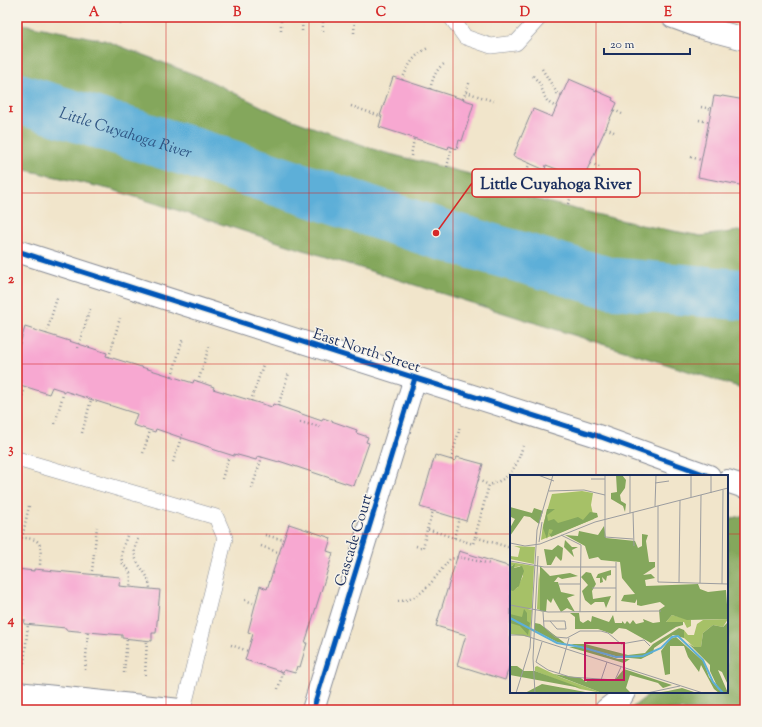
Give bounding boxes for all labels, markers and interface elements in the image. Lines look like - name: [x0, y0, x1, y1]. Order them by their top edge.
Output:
- text: A: [89, 4, 100, 22]
- text: B: [233, 4, 242, 22]
- text: C: [376, 4, 386, 22]
- text: D: [520, 4, 530, 22]
- text: E: [664, 4, 672, 22]
- scale bar: [604, 30, 690, 56]
- text: 20 m: [610, 36, 635, 54]
- text: 1: [9, 100, 14, 118]
- water label: Little Cuyahoga River: [56, 103, 195, 166]
- callout: Little Cuyahoga River: [472, 169, 640, 197]
- text: Little Cuyahoga River: [480, 174, 633, 197]
- text: 2: [8, 271, 15, 289]
- street label: East North Street: [310, 324, 423, 379]
- text: 3: [8, 441, 14, 459]
- inset map: [510, 475, 728, 693]
- street label: Cascade Court: [330, 491, 379, 589]
- text: 4: [7, 612, 15, 630]

